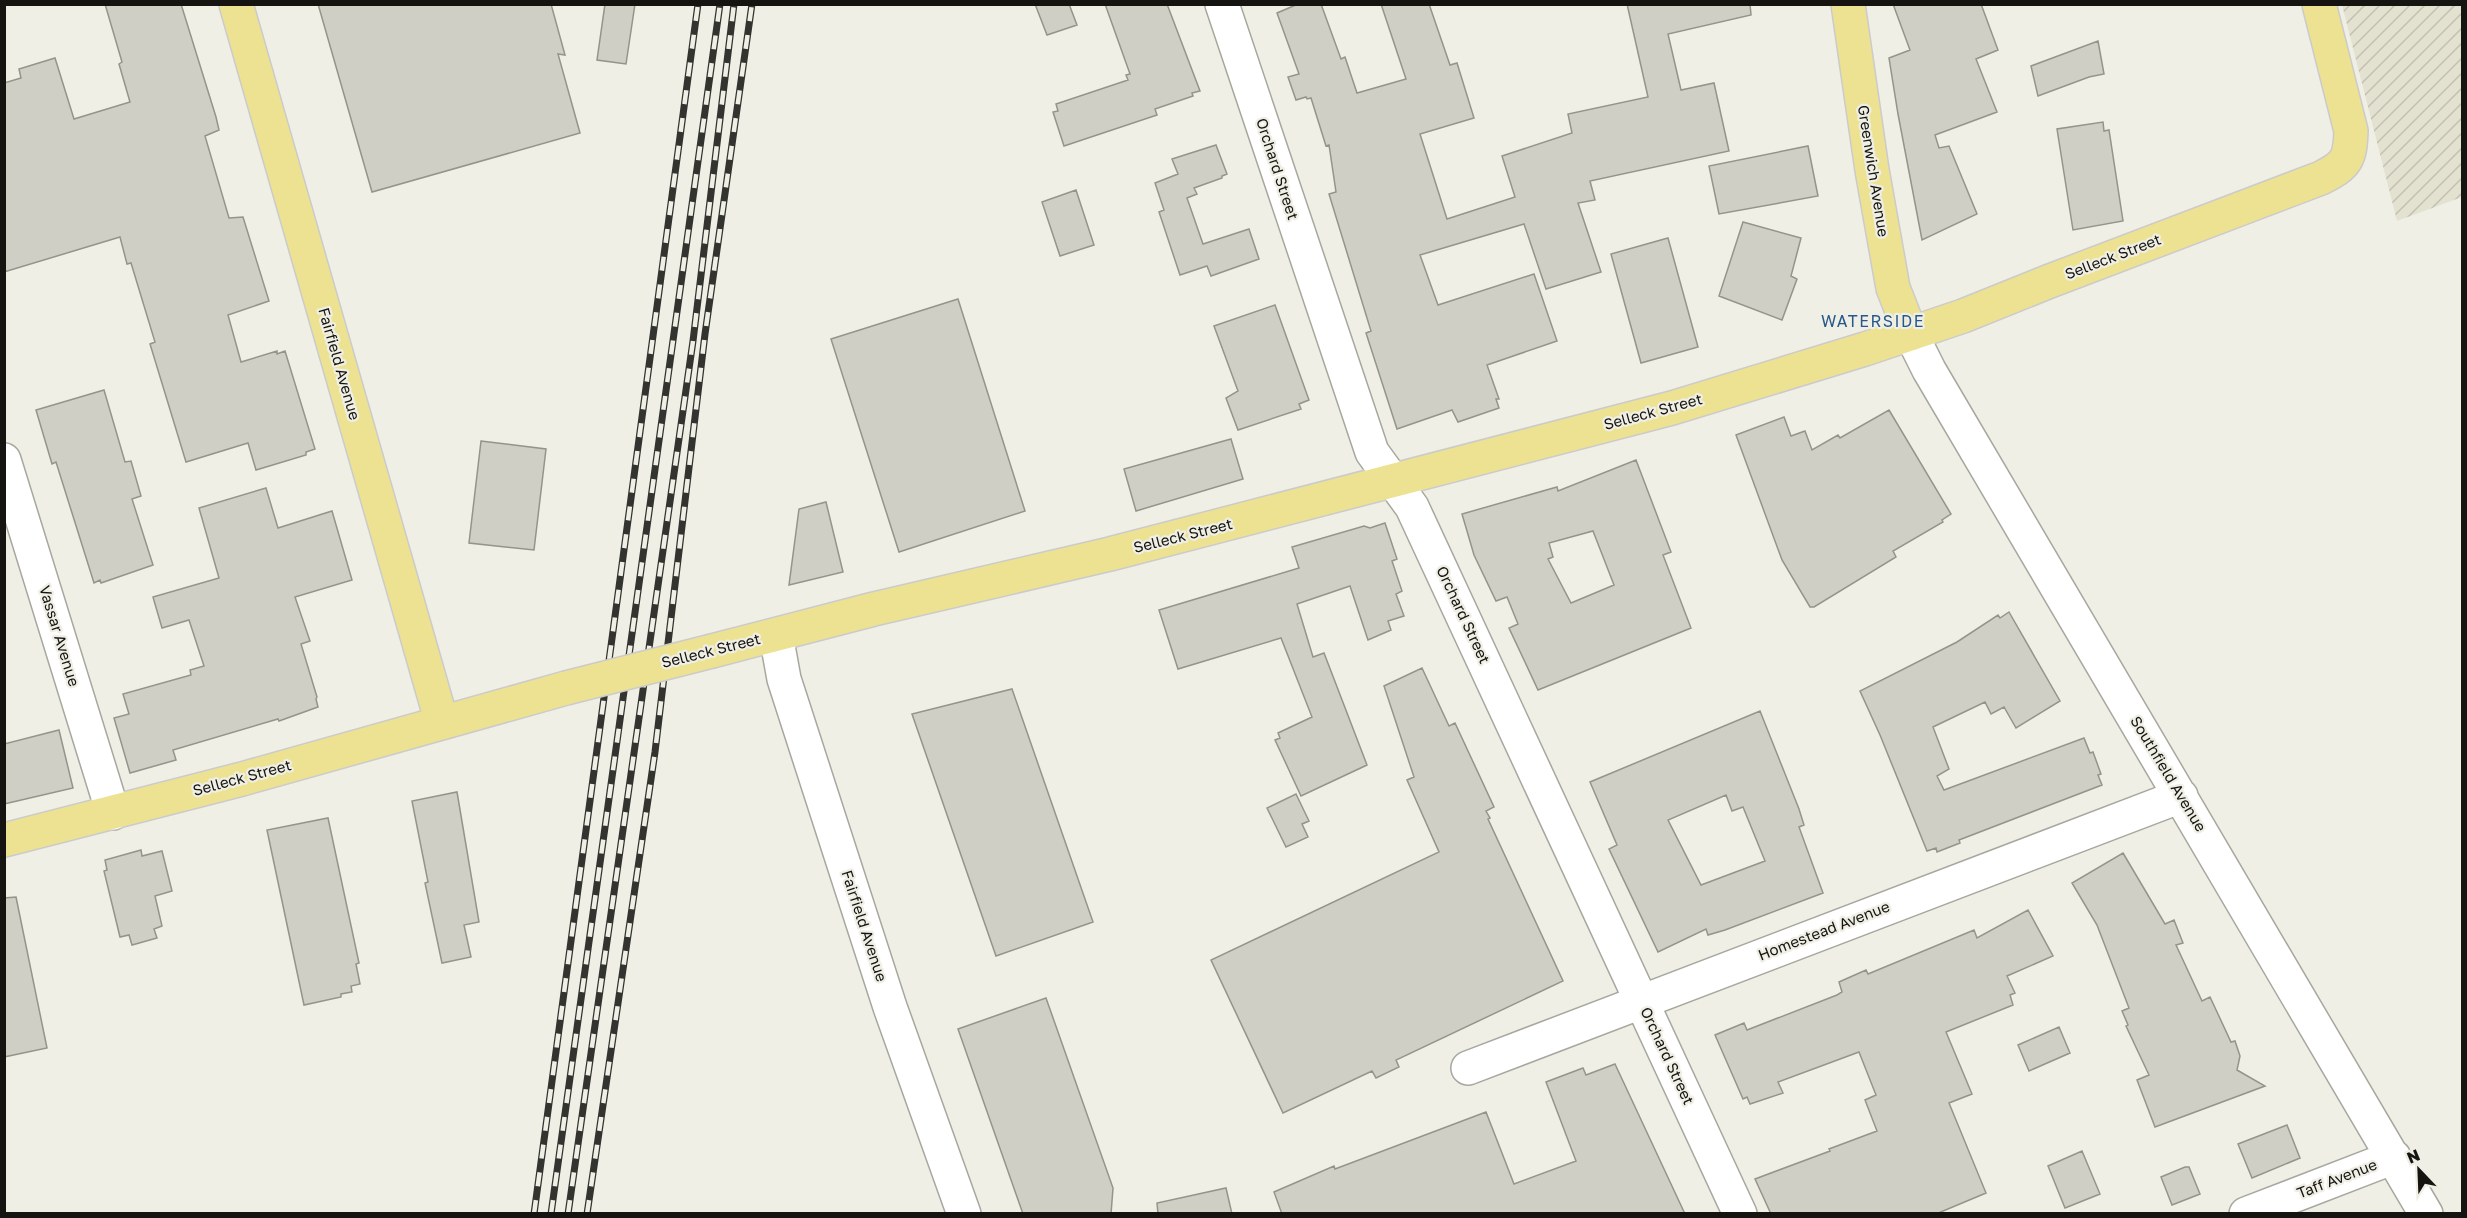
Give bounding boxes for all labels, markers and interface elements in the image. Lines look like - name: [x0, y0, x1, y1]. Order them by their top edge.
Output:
- street label: Greenwich Avenue: [1855, 104, 1893, 238]
- street label: Orchard Street: [1253, 116, 1303, 222]
- street label: Selleck Street: [2062, 230, 2163, 283]
- street label: Fairfield Avenue: [315, 305, 365, 422]
- district label: WATERSIDE: [1821, 311, 1925, 331]
- street label: Selleck Street: [1602, 389, 1704, 433]
- street label: Selleck Street: [1131, 514, 1234, 556]
- street label: Orchard Street: [1433, 563, 1494, 666]
- street label: Vassar Avenue: [36, 583, 84, 689]
- street label: Selleck Street: [659, 629, 762, 671]
- street label: Southfield Avenue: [2127, 712, 2211, 835]
- street label: Selleck Street: [191, 755, 293, 799]
- street label: Fairfield Avenue: [838, 868, 892, 984]
- street label: Homestead Avenue: [1755, 897, 1892, 963]
- street label: Orchard Street: [1637, 1004, 1698, 1107]
- north arrow: [2389, 1140, 2449, 1200]
- text: N: [2404, 1145, 2423, 1168]
- street label: Taff Avenue: [2294, 1154, 2379, 1202]

